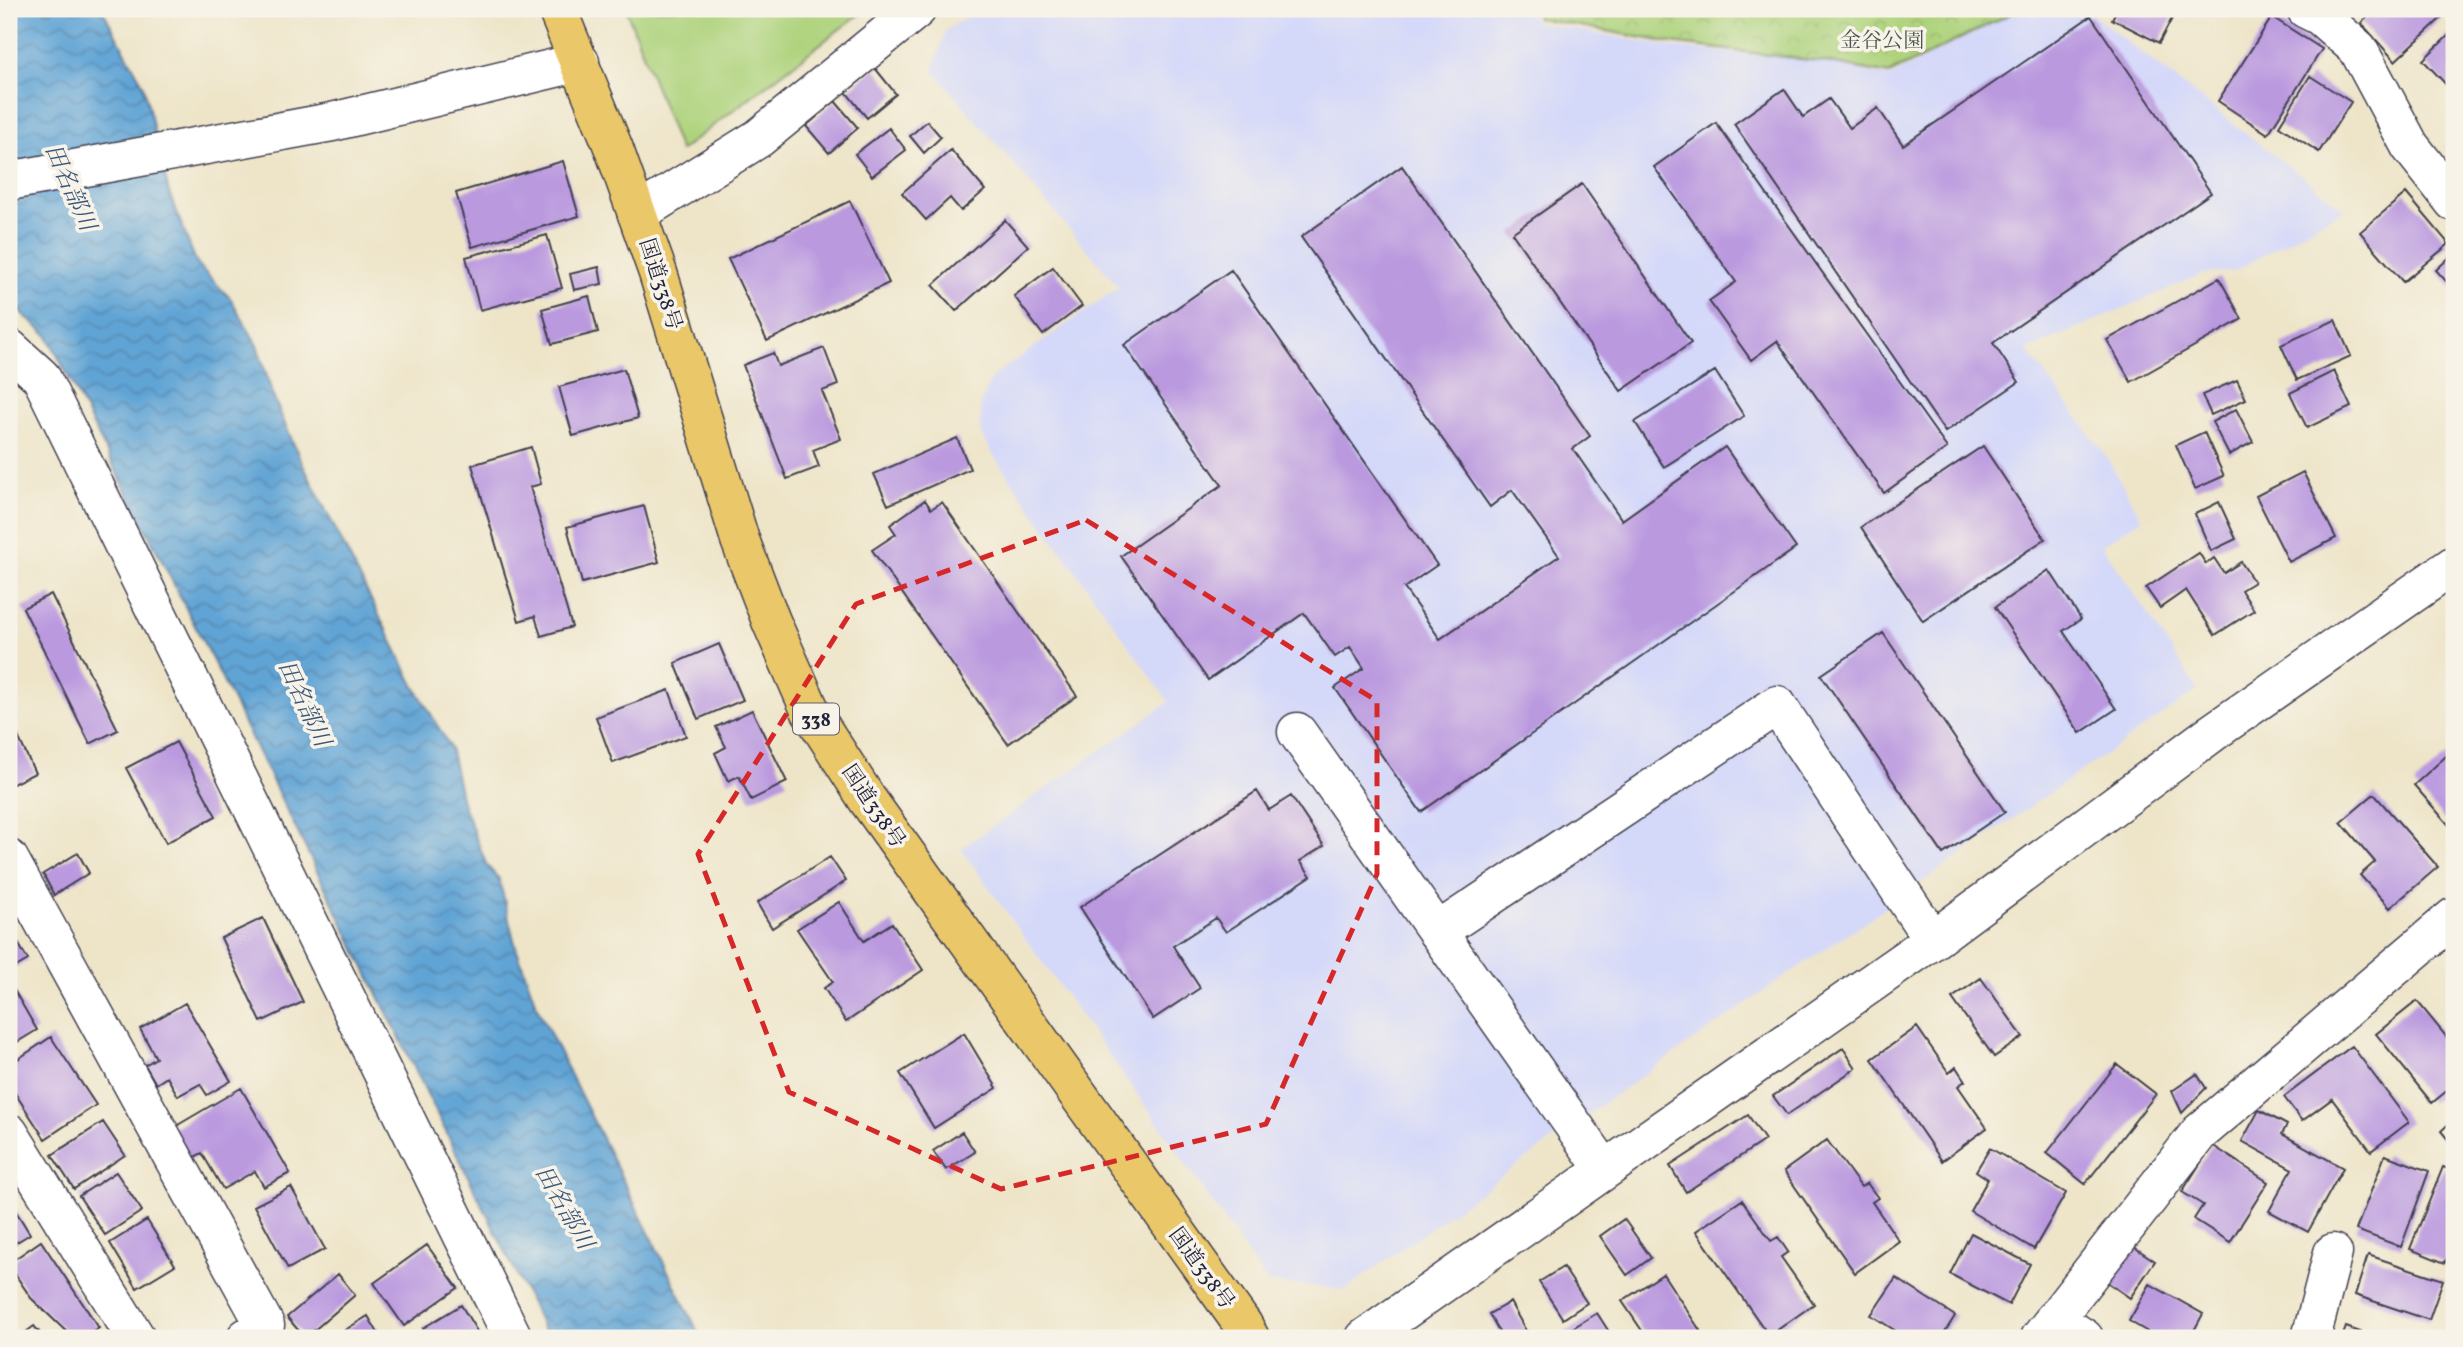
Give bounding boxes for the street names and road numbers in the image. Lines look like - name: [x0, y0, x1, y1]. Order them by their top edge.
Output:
- street label: 国道338号: [631, 235, 688, 334]
- road number: 338: [793, 704, 839, 734]
- street label: 国道338号: [834, 759, 911, 854]
- street label: 国道338号: [1161, 1222, 1240, 1316]

